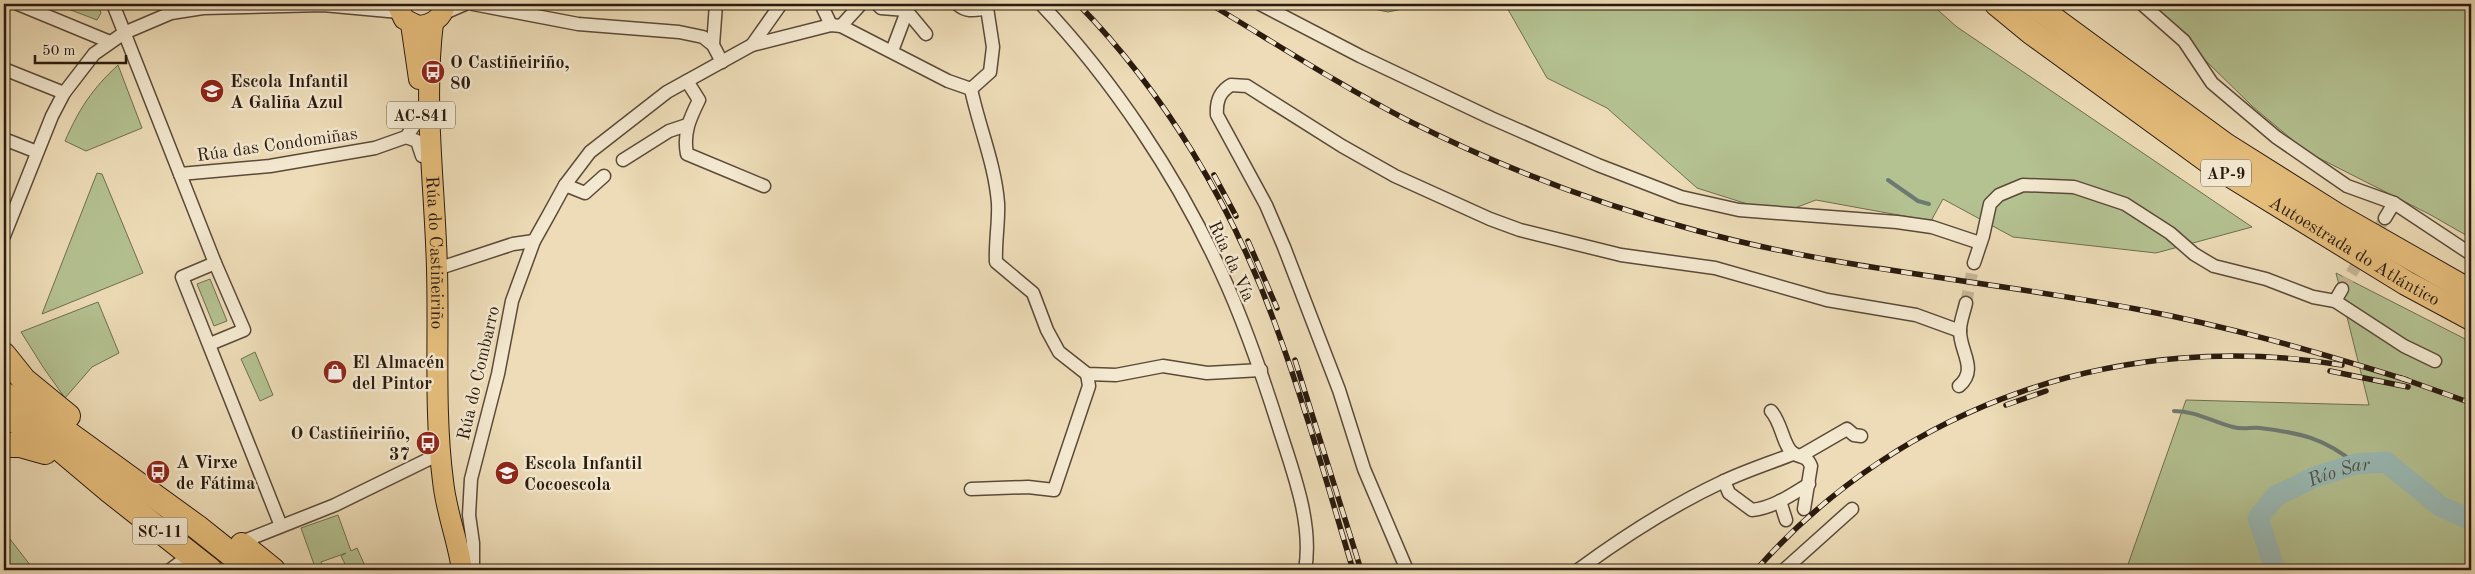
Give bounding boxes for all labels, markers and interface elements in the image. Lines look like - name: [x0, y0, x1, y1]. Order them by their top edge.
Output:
- scale bar: [35, 32, 126, 64]
- text: 50 m: [42, 44, 76, 59]
- place label: O Castiñeiriño, 80: [450, 54, 570, 93]
- bus stop icon: O Castiñeiriño, 80: [420, 59, 446, 85]
- place label: Escola Infantil A Galiña Azul: [230, 73, 349, 112]
- school or university icon: Escola Infantil A Galiña Azul: [199, 78, 225, 104]
- road number: AC-841: [387, 102, 455, 128]
- street label: Rúa das Condomiñas: [196, 125, 359, 165]
- road number: AP-9: [2201, 160, 2251, 187]
- street label: Rúa do Castiñeiriño: [422, 175, 446, 330]
- street label: Autoestrada do Atlántico: [2266, 193, 2443, 309]
- street label: Rúa da Vía: [1205, 218, 1258, 305]
- street label: Rúa do Combarro: [455, 304, 503, 442]
- place label: El Almacén del Pintor: [352, 354, 445, 393]
- shop icon: El Almacén del Pintor: [322, 359, 348, 385]
- place label: O Castiñeiriño, 37: [290, 425, 410, 464]
- bus stop icon: O Castiñeiriño, 37: [415, 430, 441, 456]
- place label: A Virxe de Fátima: [176, 454, 255, 493]
- place label: Escola Infantil Cocoescola: [524, 455, 643, 494]
- water label: Río Sar: [2304, 456, 2371, 492]
- bus stop icon: A Virxe de Fátima: [145, 459, 171, 485]
- school or university icon: Escola Infantil Cocoescola: [494, 460, 520, 486]
- road number: SC-11: [132, 518, 188, 544]

